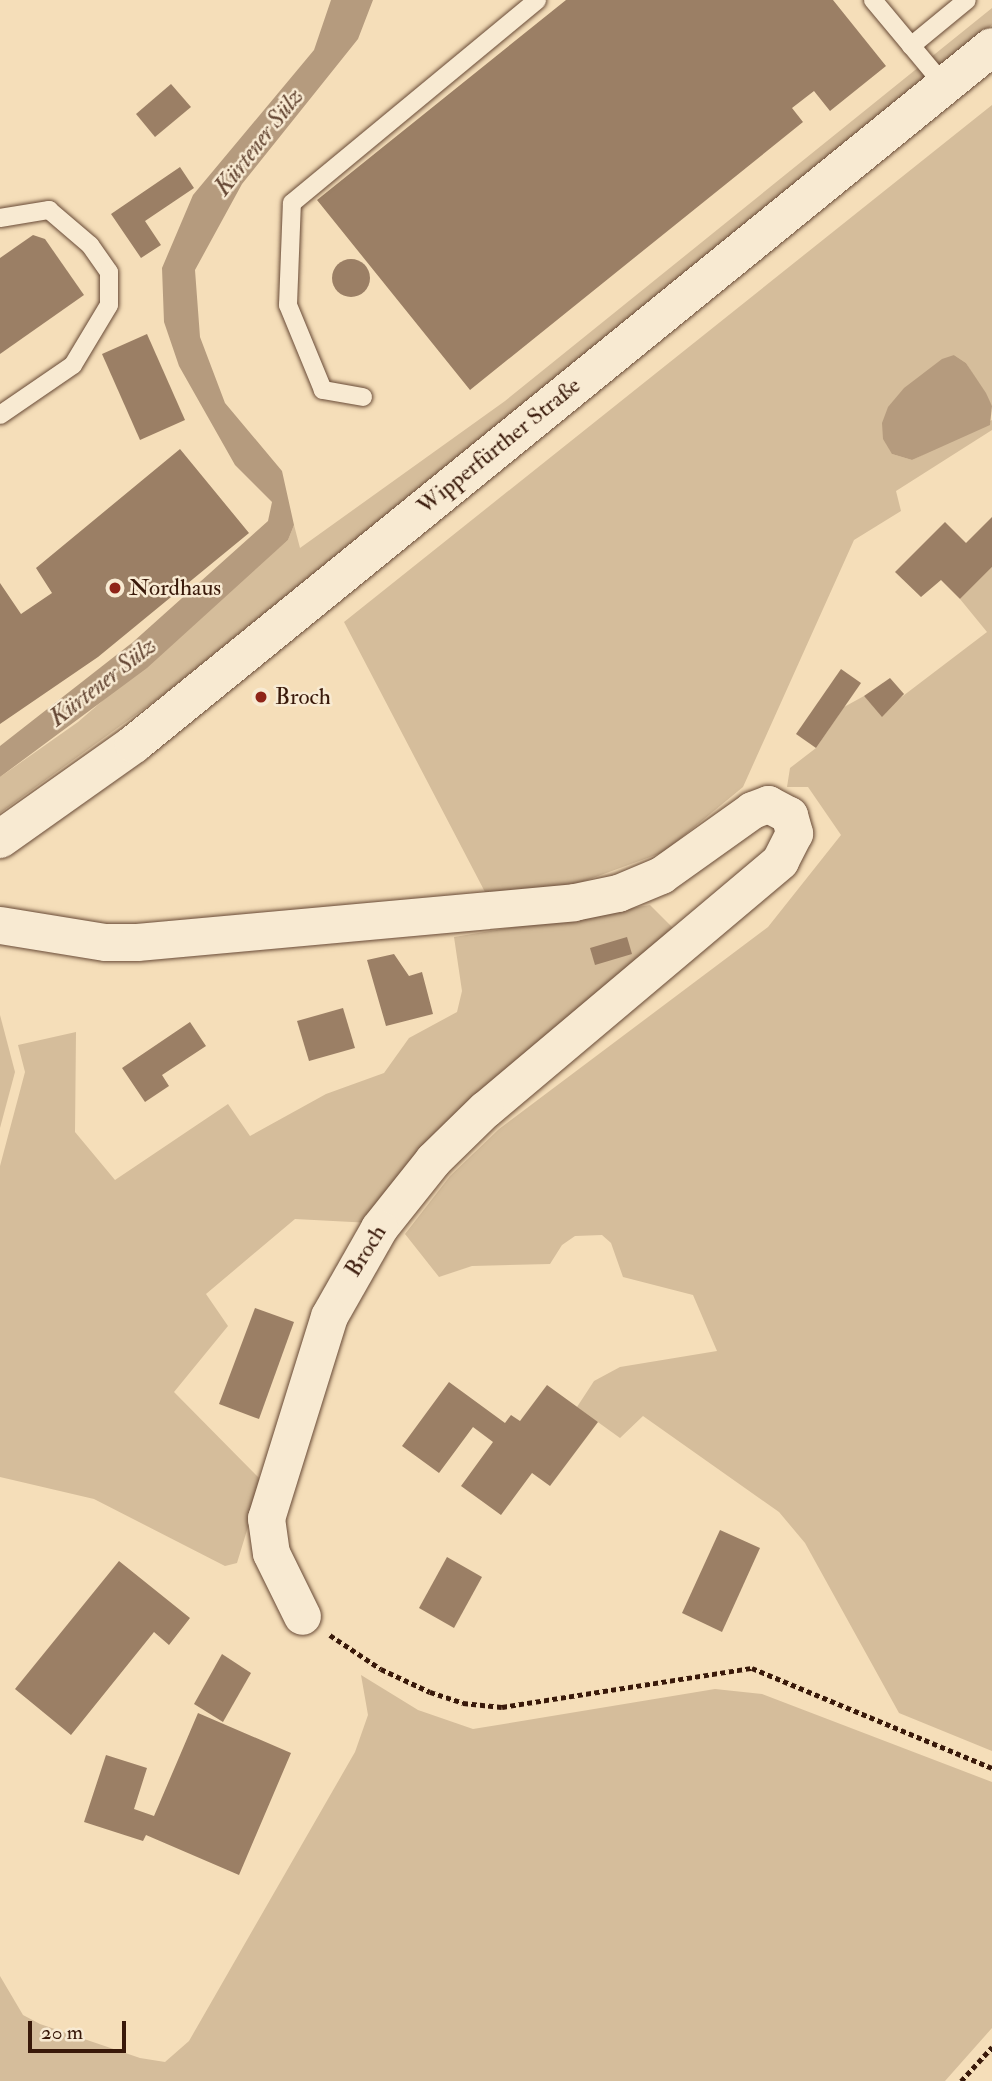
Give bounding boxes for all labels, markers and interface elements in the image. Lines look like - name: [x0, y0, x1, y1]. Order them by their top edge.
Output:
- water label: Kürtener Sülz: [208, 83, 310, 201]
- street label: Wipperfürther Straße: [412, 372, 586, 520]
- place label: Nordhaus: [129, 574, 221, 602]
- marker: Nordhaus: [107, 580, 123, 596]
- water label: Kürtener Sülz: [44, 631, 162, 733]
- place label: Broch: [275, 683, 331, 711]
- marker: Broch: [253, 689, 269, 705]
- street label: Broch: [339, 1220, 393, 1282]
- scale bar: [32, 2008, 130, 2052]
- text: 20 m: [41, 2019, 83, 2046]

